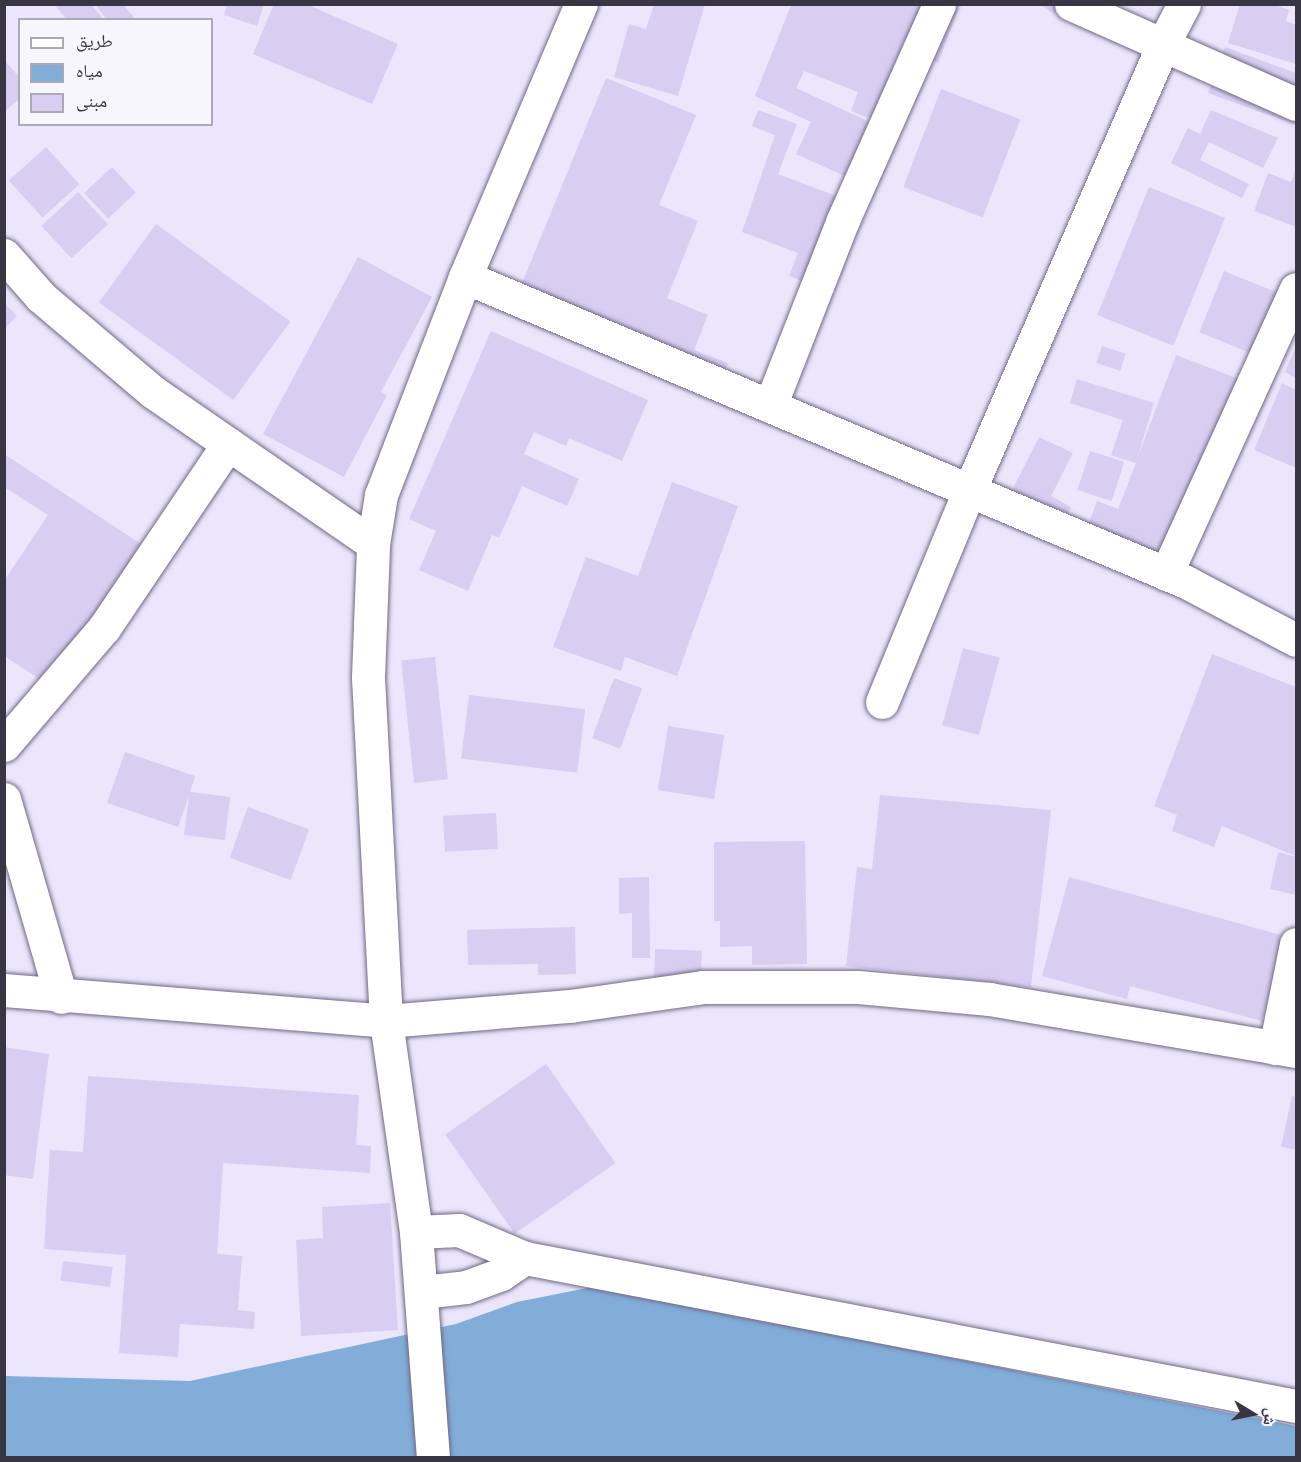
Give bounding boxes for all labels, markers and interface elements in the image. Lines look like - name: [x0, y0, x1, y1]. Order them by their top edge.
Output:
- legend: [18, 18, 213, 126]
- text: طريق: [76, 28, 113, 52]
- text: مياه: [76, 58, 103, 82]
- text: مبنى: [76, 88, 107, 112]
- north arrow: [1223, 1384, 1283, 1444]
- text: ش: [1258, 1407, 1283, 1427]

